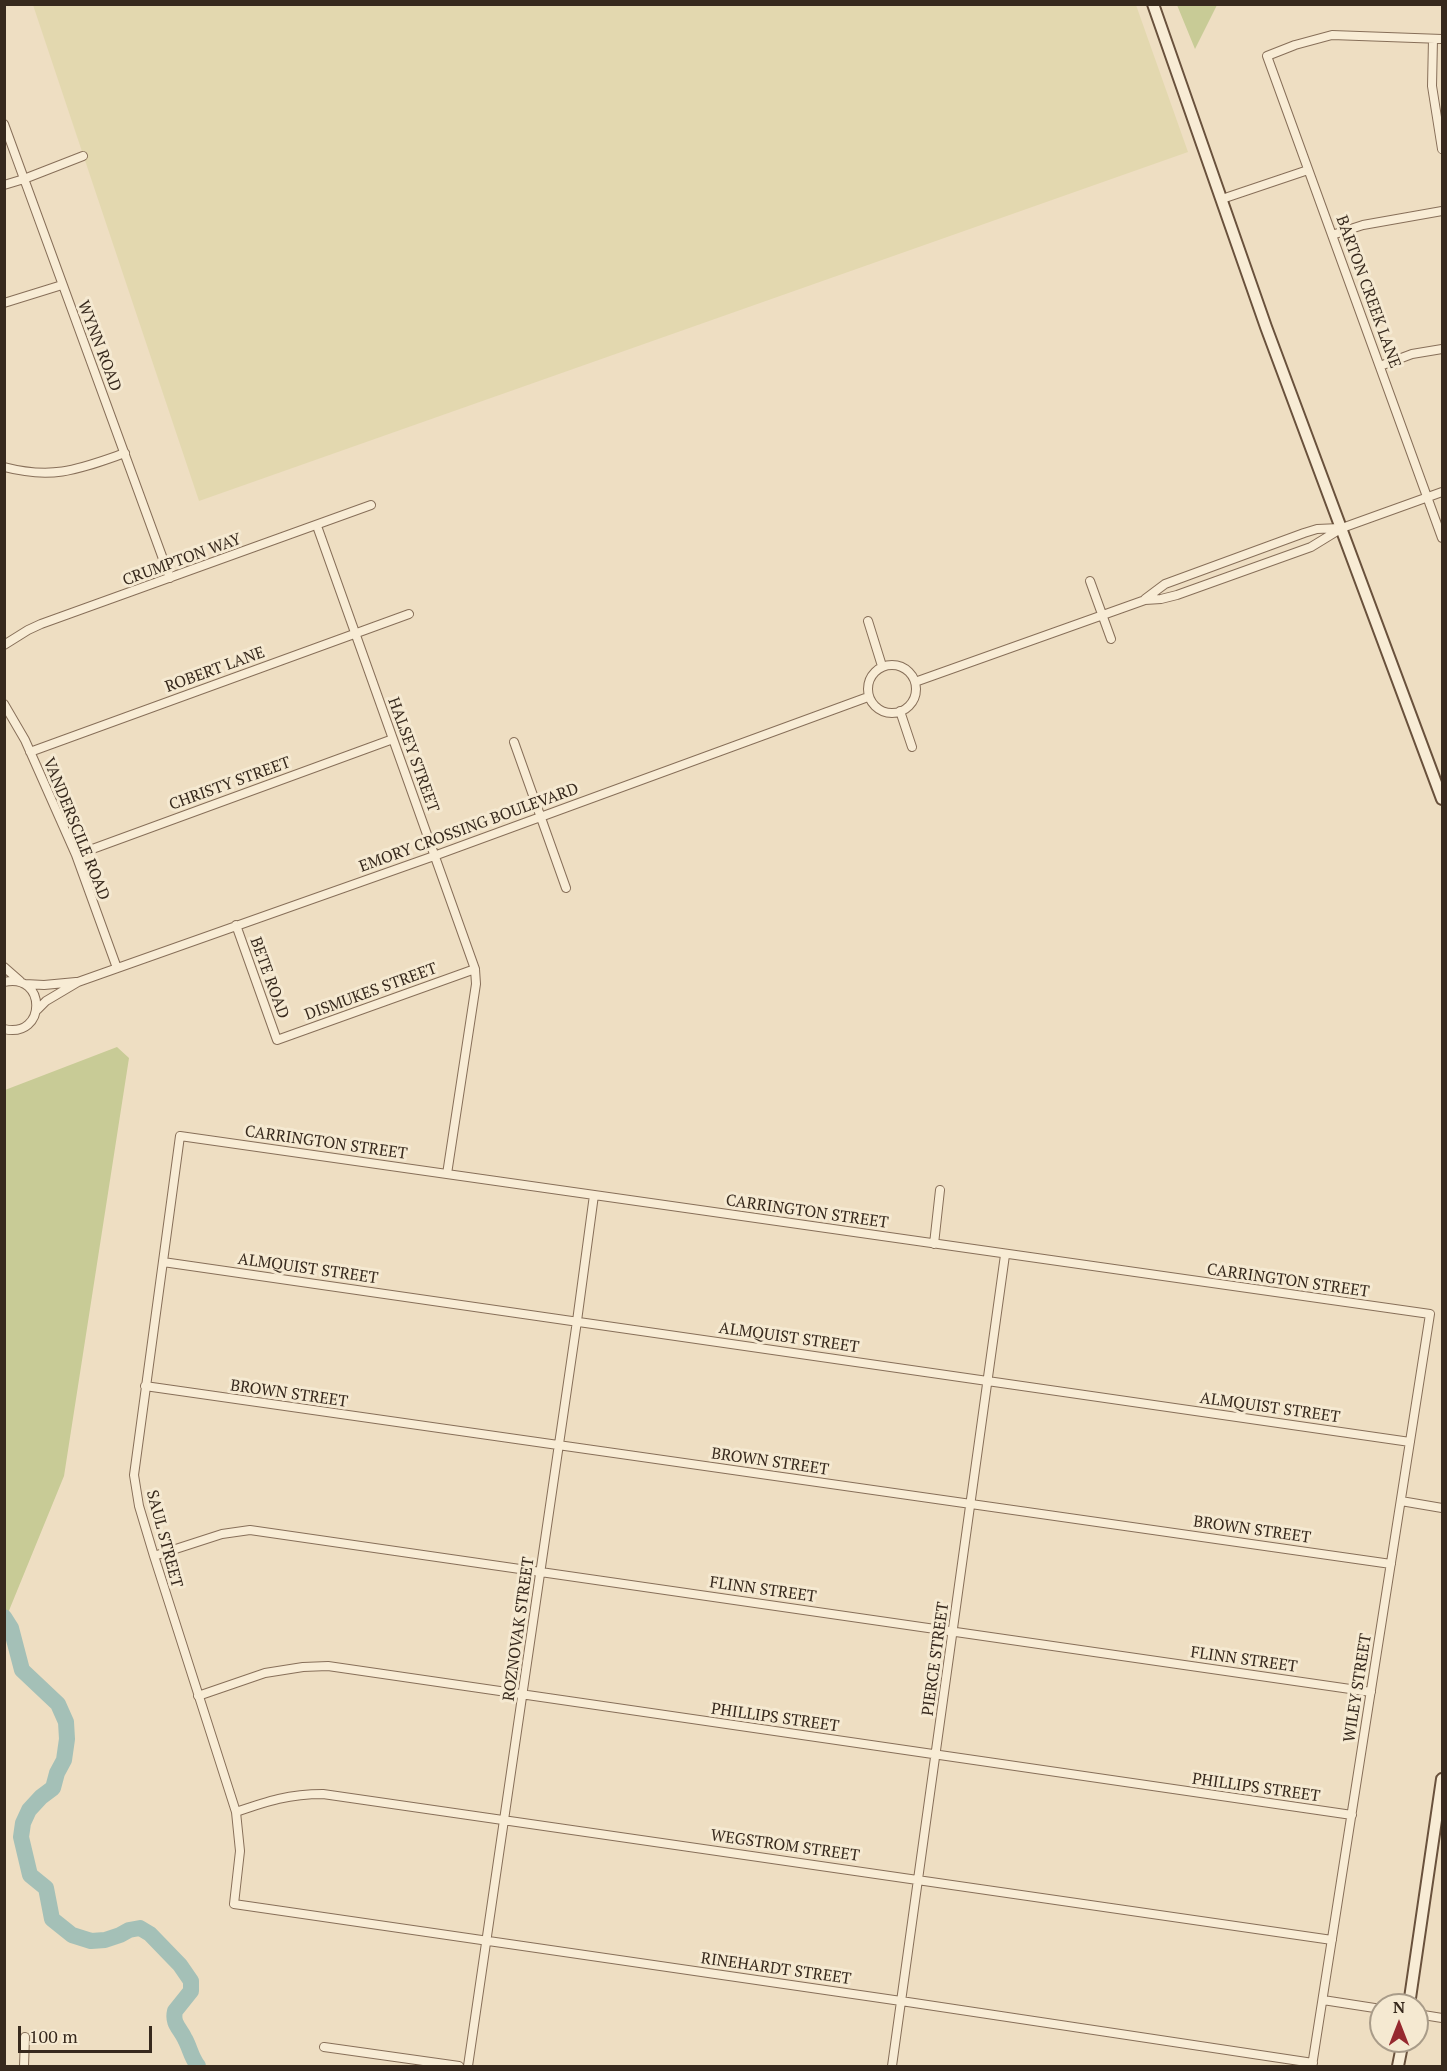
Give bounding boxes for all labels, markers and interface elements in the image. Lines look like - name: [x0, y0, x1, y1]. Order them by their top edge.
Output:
- street label: BARTON CREEK LANE: [1331, 213, 1405, 371]
- street label: WYNN ROAD: [73, 298, 125, 394]
- street label: CRUMPTON WAY: [120, 530, 244, 590]
- street label: ROBERT LANE: [163, 643, 267, 697]
- street label: HALSEY STREET: [383, 695, 443, 815]
- street label: CHRISTY STREET: [167, 753, 293, 815]
- street label: VANDERSCILE ROAD: [39, 755, 113, 903]
- street label: EMORY CROSSING BOULEVARD: [357, 779, 581, 877]
- street label: BETE ROAD: [245, 935, 293, 1021]
- street label: DISMUKES STREET: [302, 959, 440, 1025]
- street label: CARRINGTON STREET: [244, 1122, 408, 1164]
- street label: CARRINGTON STREET: [725, 1191, 889, 1233]
- street label: ALMQUIST STREET: [237, 1250, 379, 1288]
- street label: CARRINGTON STREET: [1206, 1260, 1370, 1302]
- street label: ALMQUIST STREET: [718, 1319, 860, 1357]
- street label: BROWN STREET: [229, 1376, 349, 1412]
- street label: ALMQUIST STREET: [1199, 1389, 1341, 1427]
- street label: BROWN STREET: [710, 1444, 830, 1480]
- street label: SAUL STREET: [142, 1488, 186, 1590]
- street label: BROWN STREET: [1192, 1512, 1312, 1548]
- street label: ROZNOVAK STREET: [499, 1556, 539, 1702]
- street label: FLINN STREET: [708, 1573, 818, 1607]
- street label: PIERCE STREET: [918, 1601, 954, 1717]
- street label: WILEY STREET: [1340, 1632, 1376, 1744]
- street label: FLINN STREET: [1189, 1643, 1299, 1677]
- street label: PHILLIPS STREET: [710, 1700, 840, 1736]
- street label: PHILLIPS STREET: [1191, 1770, 1321, 1806]
- street label: WEGSTROM STREET: [709, 1826, 861, 1866]
- street label: RINEHARDT STREET: [700, 1949, 852, 1989]
- north arrow: [1369, 1993, 1429, 2053]
- text: N: [1393, 1996, 1405, 2018]
- scale bar: [21, 2014, 154, 2052]
- text: 100 m: [29, 2024, 78, 2048]

